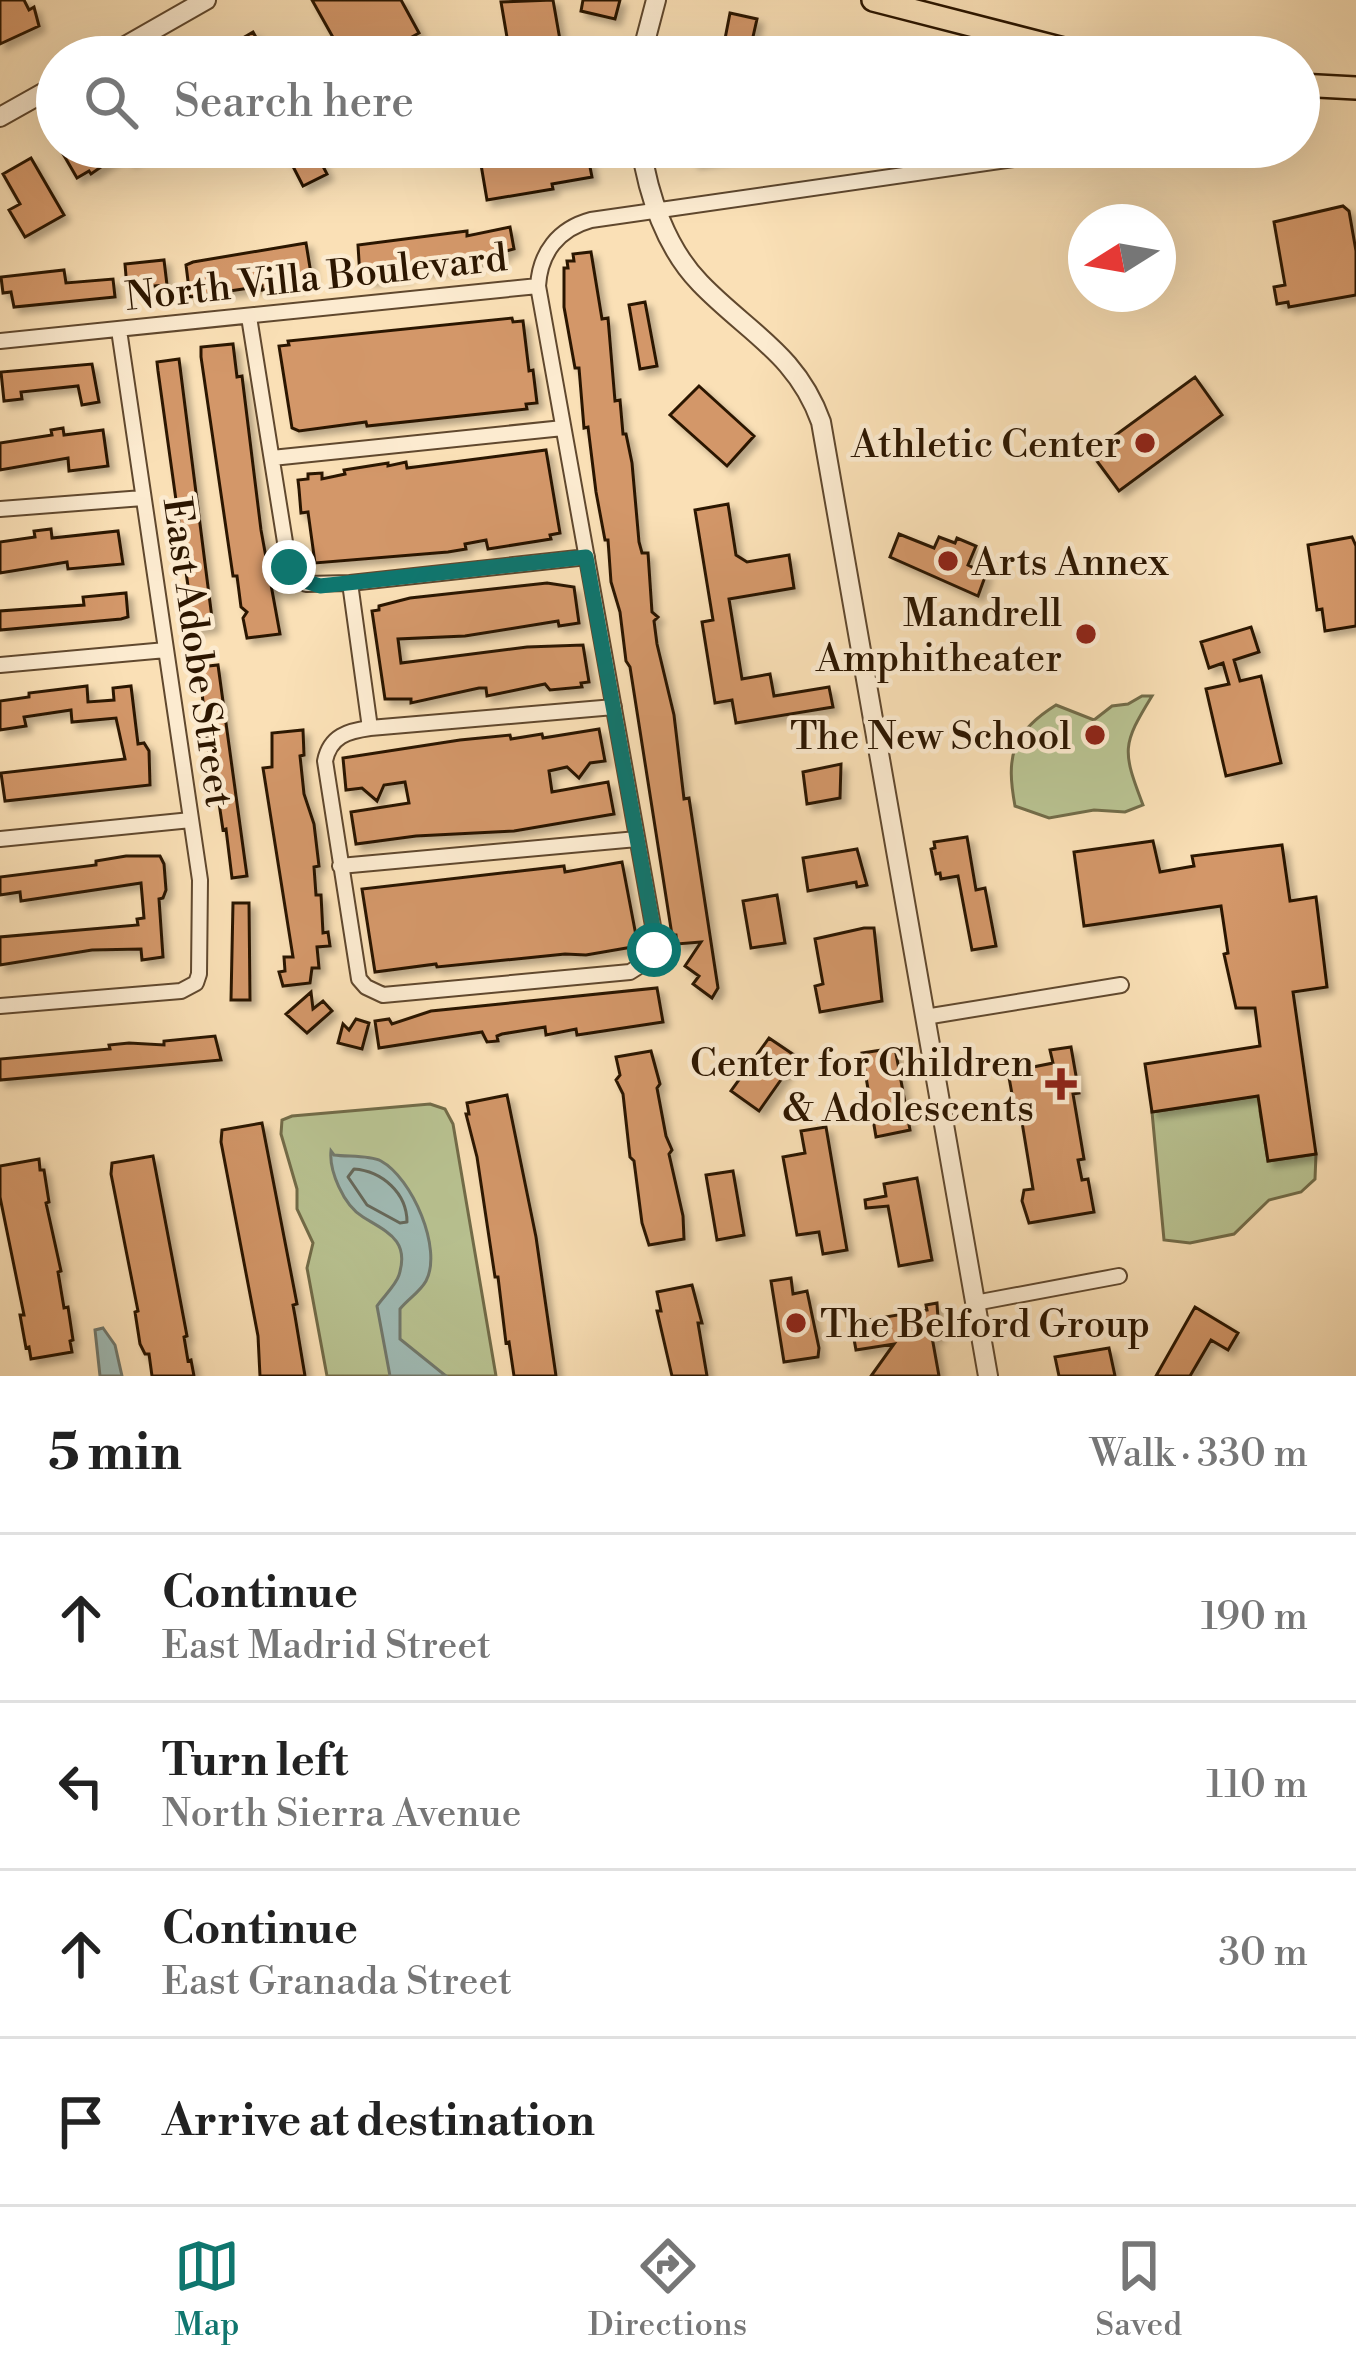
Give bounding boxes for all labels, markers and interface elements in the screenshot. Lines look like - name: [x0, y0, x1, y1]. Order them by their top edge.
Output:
- search box: [36, 36, 1320, 168]
- icon: search: [78, 69, 144, 135]
- text: Search here: [174, 74, 414, 131]
- north arrow: [1068, 204, 1176, 312]
- street label: North Villa Boulevard: [123, 234, 510, 323]
- place label: Athletic Center: [850, 421, 1121, 470]
- marker: Athletic Center: [1132, 430, 1158, 456]
- street label: East Adobe Street: [151, 494, 243, 810]
- place label: Arts Annex: [971, 539, 1169, 588]
- route end: [262, 540, 316, 594]
- marker: Arts Annex: [935, 548, 961, 574]
- place label: Mandrell Amphitheater: [815, 590, 1062, 684]
- marker: Mandrell Amphitheater: [1073, 621, 1099, 647]
- place label: The New School: [790, 713, 1071, 762]
- marker: The New School: [1082, 722, 1108, 748]
- route start: [627, 923, 681, 977]
- place label: Center for Children & Adolescents: [690, 1040, 1034, 1134]
- marker: Center for Children & Adolescents: [1045, 1068, 1077, 1100]
- place label: The Belford Group: [820, 1301, 1150, 1350]
- marker: The Belford Group: [783, 1310, 809, 1336]
- text: 5 min: [48, 1422, 182, 1486]
- text: Walk · 330 m: [1090, 1430, 1308, 1479]
- text: Continue: [162, 1565, 358, 1622]
- icon: ahead: [48, 1585, 114, 1651]
- text: 190 m: [1201, 1593, 1308, 1642]
- text: East Madrid Street: [162, 1622, 491, 1671]
- text: Turn left: [162, 1733, 348, 1790]
- icon: left: [48, 1753, 114, 1819]
- text: 110 m: [1206, 1761, 1308, 1810]
- text: North Sierra Avenue: [162, 1790, 522, 1839]
- text: Continue: [162, 1901, 358, 1958]
- icon: ahead: [48, 1921, 114, 1987]
- text: 30 m: [1218, 1929, 1308, 1978]
- text: East Granada Street: [162, 1958, 512, 2007]
- icon: arrive: [48, 2089, 114, 2155]
- text: Arrive at destination: [162, 2093, 595, 2150]
- tab: Map: [174, 2233, 240, 2346]
- tab: Directions: [588, 2233, 747, 2346]
- tab: Saved: [1095, 2233, 1182, 2346]

